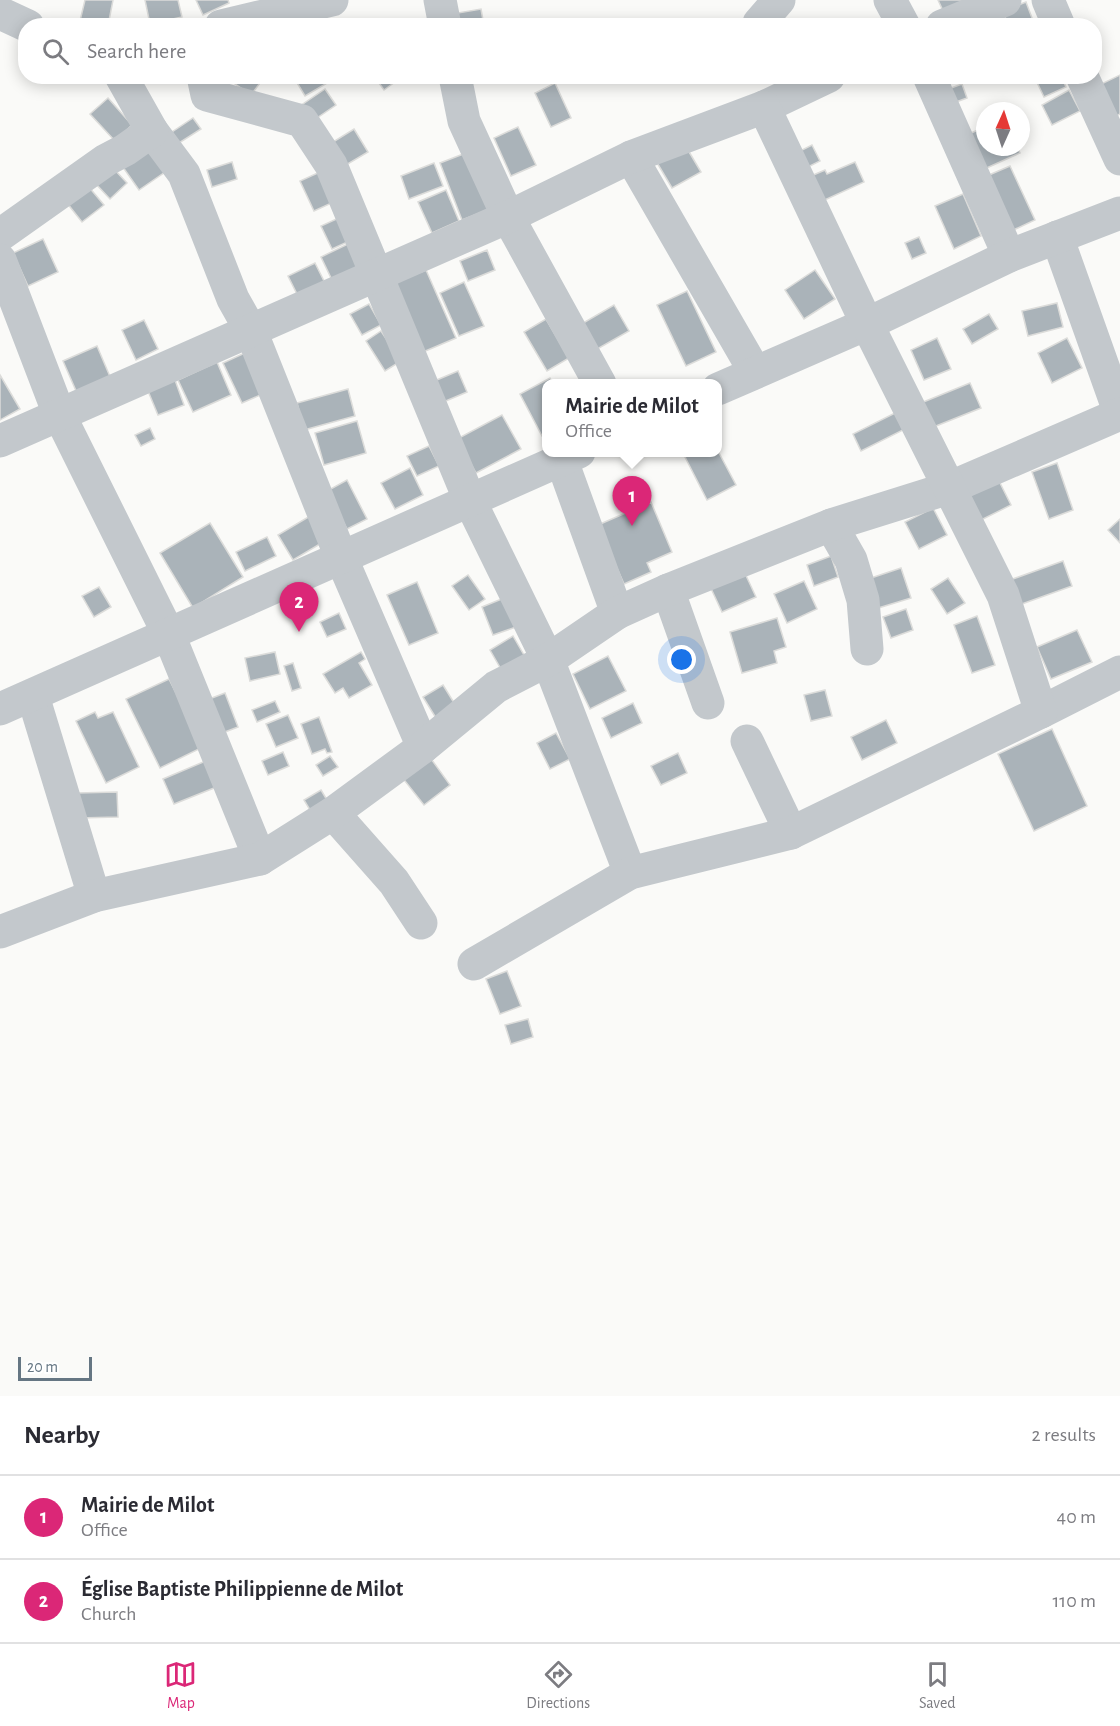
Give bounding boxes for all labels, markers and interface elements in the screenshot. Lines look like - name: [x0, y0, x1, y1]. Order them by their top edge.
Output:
- search box: [18, 18, 1102, 84]
- icon: search: [39, 35, 72, 68]
- text: Search here: [87, 40, 186, 62]
- north arrow: [976, 102, 1030, 156]
- popup: [542, 379, 722, 457]
- text: Mairie de Milot: [565, 395, 699, 417]
- text: Office: [565, 421, 612, 441]
- pin: 1: [612, 476, 652, 526]
- pin: 2: [280, 582, 318, 632]
- your location: [667, 645, 696, 674]
- scale bar: [18, 1354, 92, 1382]
- text: 20 m: [27, 1359, 58, 1375]
- text: Nearby: [24, 1422, 100, 1448]
- text: 2 results: [1032, 1425, 1096, 1445]
- text: Mairie de Milot: [81, 1494, 214, 1516]
- text: 1: [40, 1507, 47, 1527]
- text: 40 m: [1057, 1507, 1096, 1527]
- text: Office: [81, 1520, 128, 1540]
- text: Église Baptiste Philippienne de Milot: [81, 1578, 403, 1600]
- text: 2: [39, 1591, 48, 1611]
- text: 110 m: [1052, 1591, 1096, 1611]
- text: Church: [81, 1604, 136, 1624]
- tab: Map: [164, 1658, 197, 1713]
- tab: Directions: [526, 1658, 590, 1713]
- tab: Saved: [919, 1658, 956, 1713]

